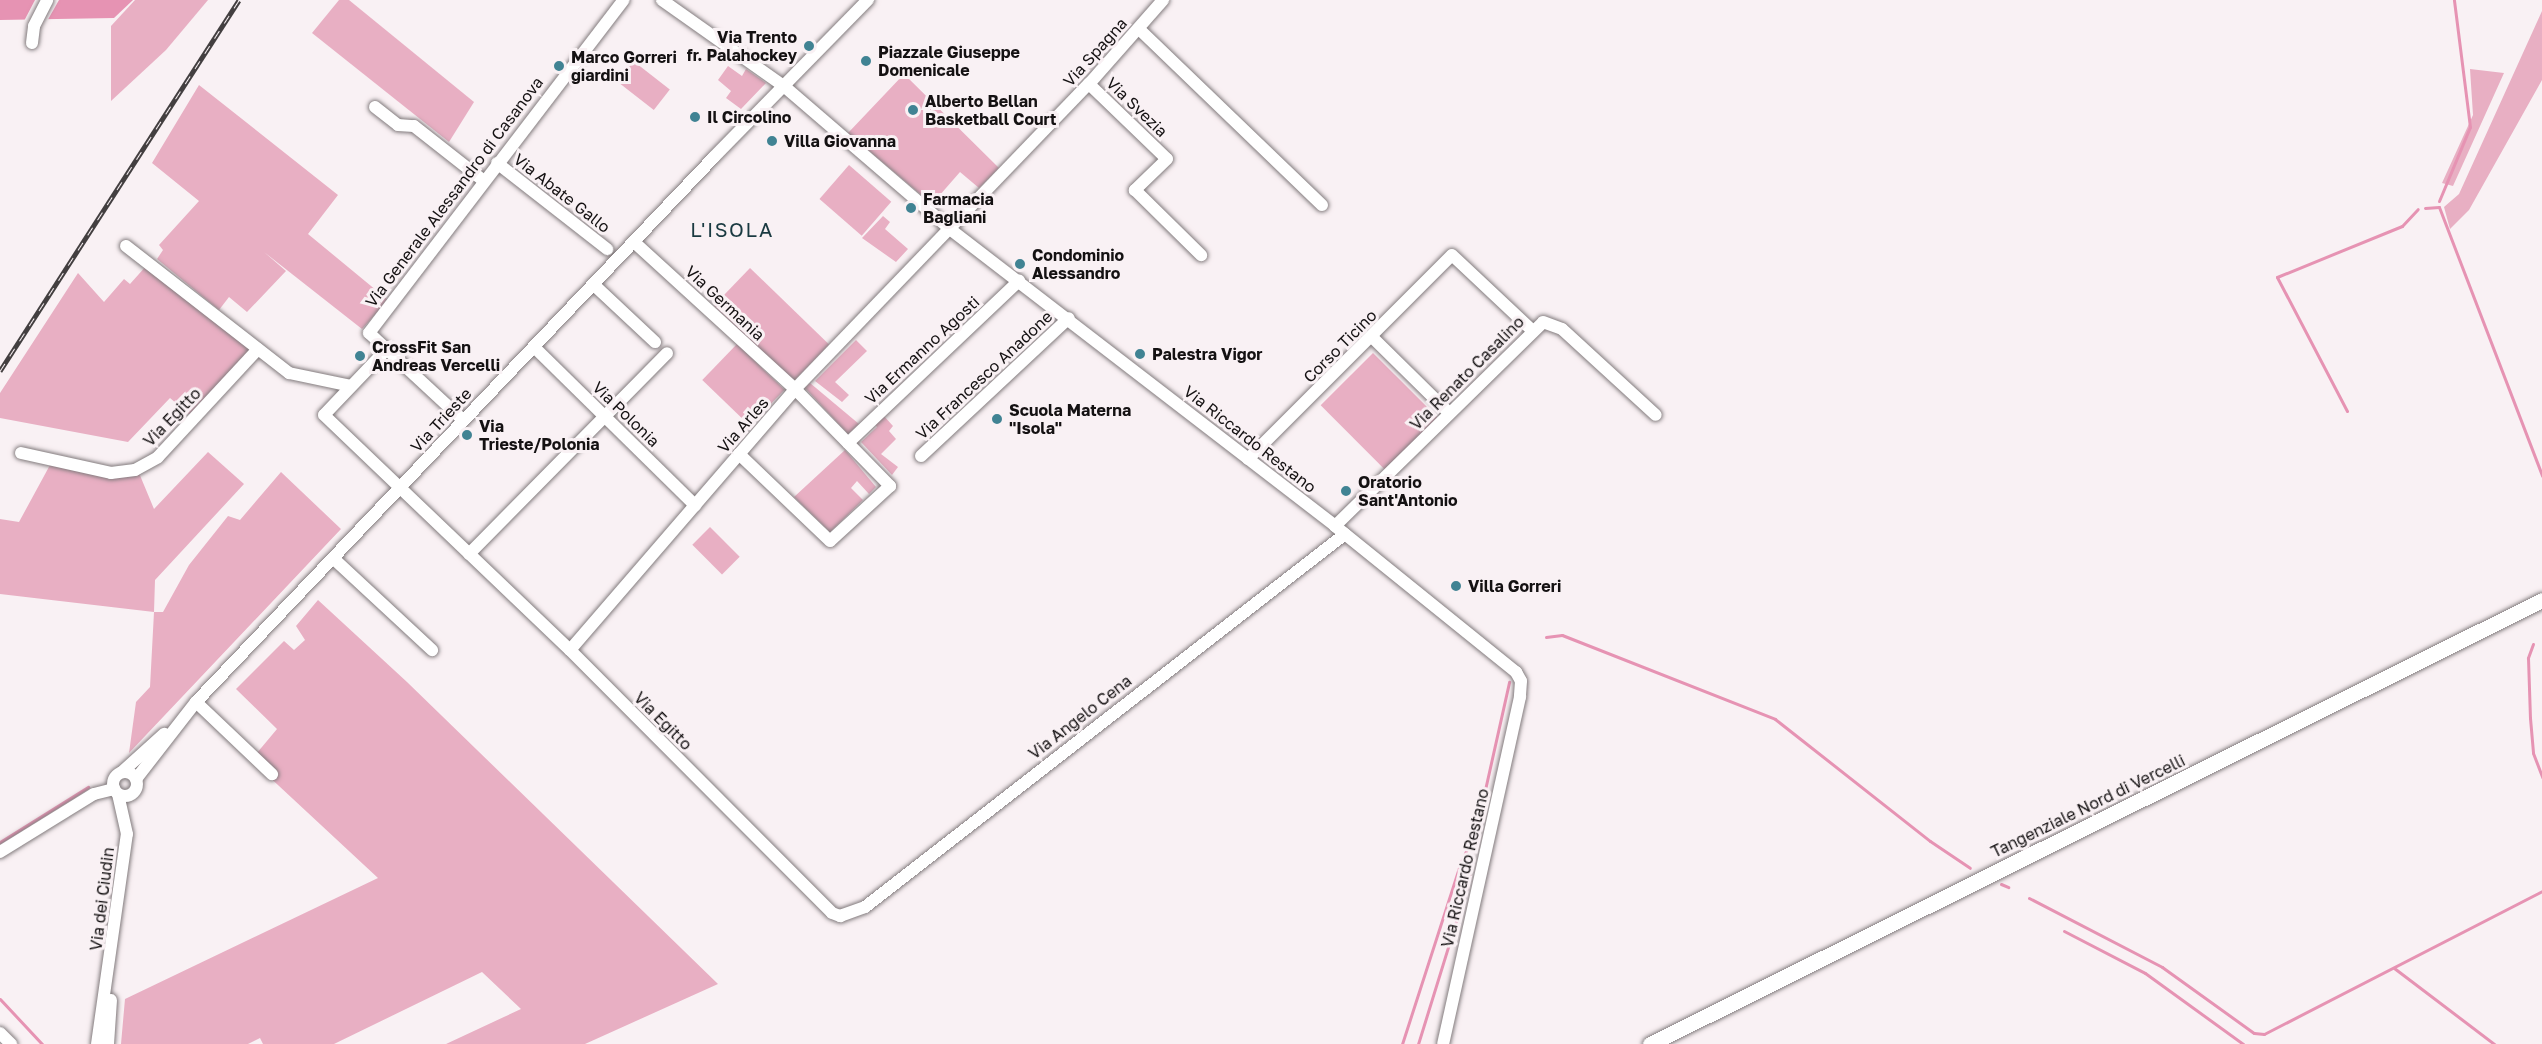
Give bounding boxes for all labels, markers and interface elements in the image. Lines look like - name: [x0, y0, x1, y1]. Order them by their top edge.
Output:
- street label: Via Spagna: [1059, 14, 1131, 90]
- place label: Via Trento fr. Palahockey: [687, 27, 797, 65]
- marker: Via Trento fr. Palahockey: [802, 39, 816, 53]
- place label: Piazzale Giuseppe Domenicale: [878, 42, 1020, 80]
- place label: Marco Gorreri giardini: [571, 47, 677, 85]
- marker: Piazzale Giuseppe Domenicale: [859, 54, 873, 68]
- marker: Marco Gorreri giardini: [552, 59, 566, 73]
- street label: Via Generale Alessandro di Casanova: [361, 73, 547, 311]
- street label: Via Svezia: [1102, 73, 1172, 141]
- place label: Alberto Bellan Basketball Court: [925, 91, 1057, 129]
- marker: Alberto Bellan Basketball Court: [906, 103, 920, 117]
- place label: Il Circolino: [707, 107, 791, 127]
- marker: Il Circolino: [688, 110, 702, 124]
- place label: Villa Giovanna: [784, 131, 896, 151]
- marker: Villa Giovanna: [765, 134, 779, 148]
- street label: Via Abate Gallo: [510, 149, 614, 237]
- place label: Farmacia Bagliani: [923, 189, 994, 227]
- marker: Farmacia Bagliani: [904, 201, 918, 215]
- district label: L'ISOLA: [690, 217, 774, 241]
- place label: Condominio Alessandro: [1032, 245, 1124, 283]
- marker: Condominio Alessandro: [1013, 257, 1027, 271]
- street label: Via Germania: [681, 261, 769, 345]
- street label: Via Ermanno Agosti: [861, 292, 983, 408]
- street label: Corso Ticino: [1299, 305, 1381, 387]
- street label: Via Francesco Anadone: [912, 307, 1056, 443]
- street label: Via Renato Casalino: [1406, 312, 1528, 434]
- place label: CrossFit San Andreas Vercelli: [372, 337, 500, 375]
- place label: Palestra Vigor: [1152, 344, 1262, 364]
- marker: Palestra Vigor: [1133, 347, 1147, 361]
- marker: CrossFit San Andreas Vercelli: [353, 349, 367, 363]
- street label: Via Polonia: [589, 377, 663, 451]
- street label: Via Riccardo Restano: [1180, 381, 1320, 497]
- street label: Via Egitto: [139, 384, 205, 450]
- street label: Via Trieste: [407, 384, 475, 456]
- street label: Via Arles: [714, 393, 772, 457]
- place label: Scuola Materna "Isola": [1009, 400, 1131, 438]
- marker: Scuola Materna "Isola": [990, 412, 1004, 426]
- place label: Via Trieste/Polonia: [479, 416, 600, 454]
- marker: Via Trieste/Polonia: [460, 428, 474, 442]
- place label: Oratorio Sant'Antonio: [1358, 472, 1458, 510]
- marker: Oratorio Sant'Antonio: [1339, 484, 1353, 498]
- place label: Villa Gorreri: [1468, 576, 1561, 596]
- marker: Villa Gorreri: [1449, 579, 1463, 593]
- street label: Via Angelo Cena: [1025, 671, 1135, 763]
- street label: Via Egitto: [630, 688, 696, 754]
- street label: Tangenziale Nord di Vercelli: [1988, 751, 2188, 861]
- street label: Via Riccardo Restano: [1437, 787, 1493, 949]
- street label: Via dei Ciudin: [86, 846, 118, 952]

